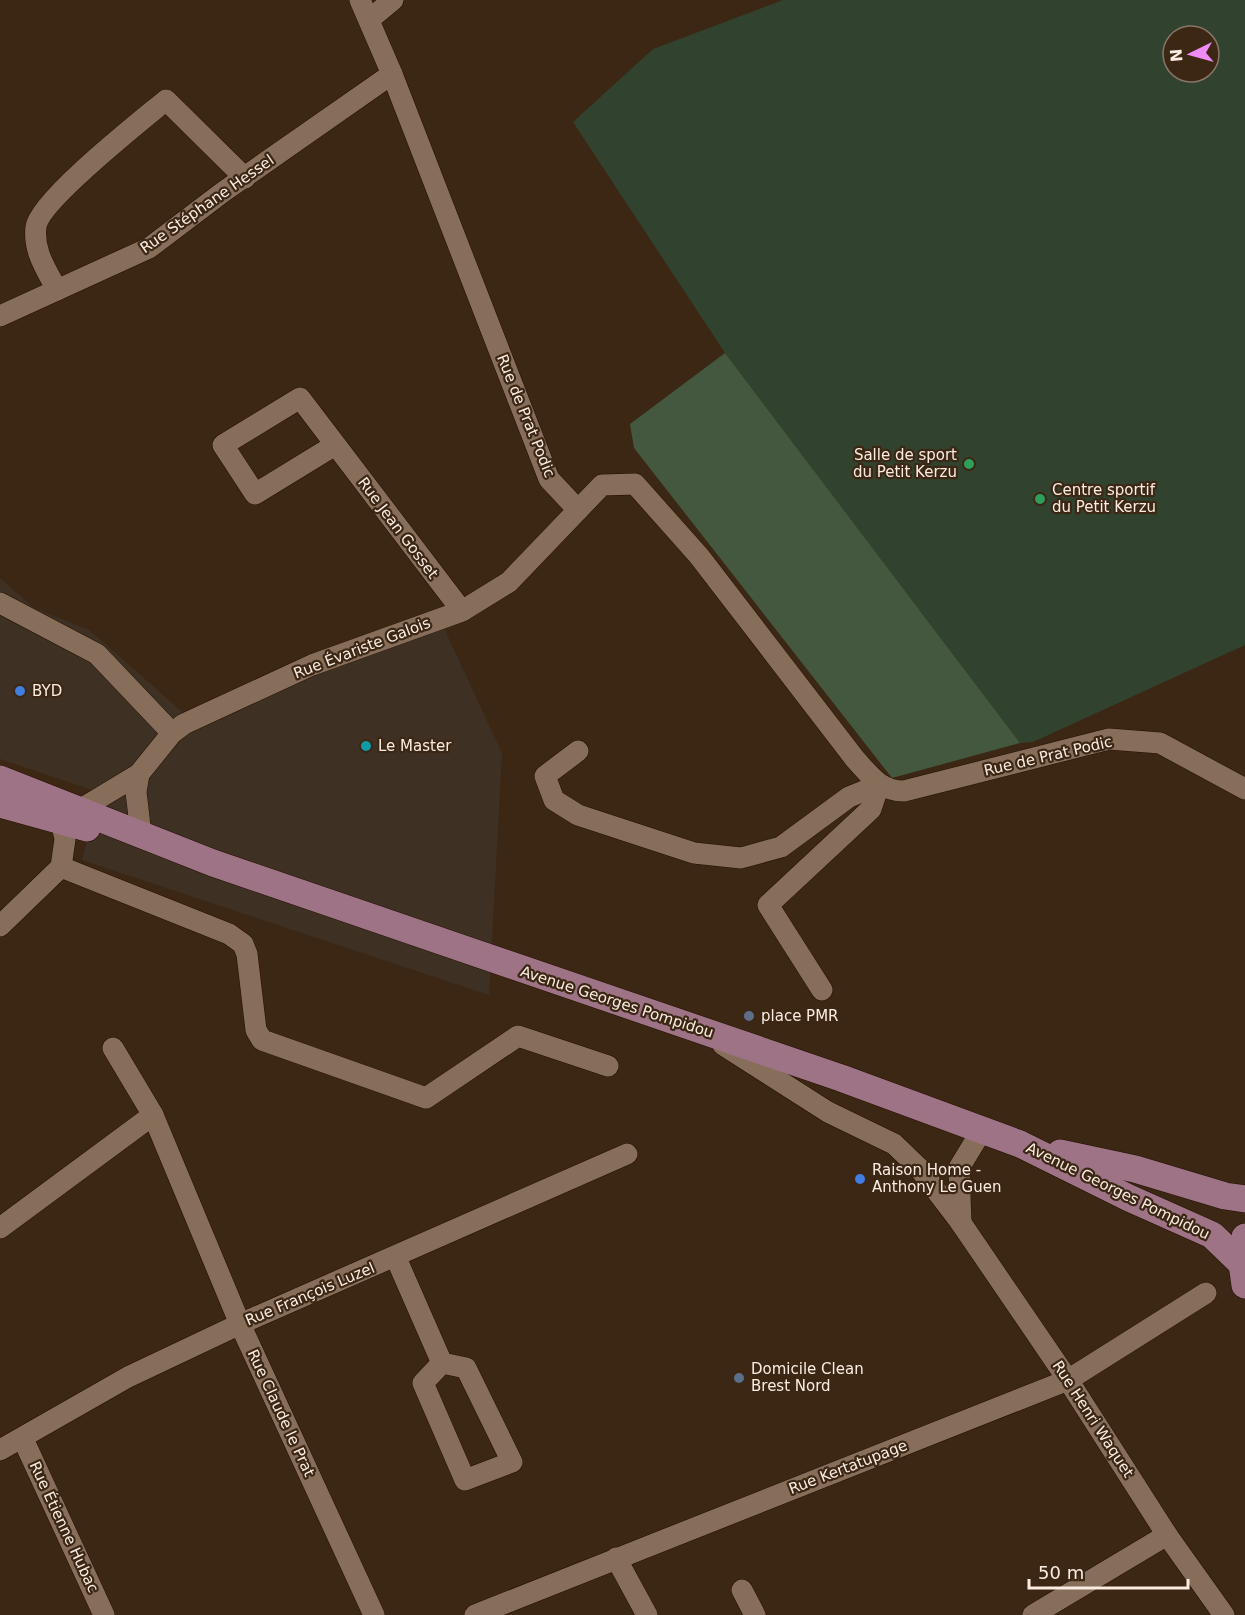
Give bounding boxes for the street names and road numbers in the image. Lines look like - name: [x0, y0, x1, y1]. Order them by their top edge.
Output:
- street label: Rue Stéphane Hessel: [137, 151, 277, 257]
- street label: Rue de Prat Podic: [493, 352, 559, 480]
- street label: Rue Jean Gosset: [354, 474, 442, 582]
- street label: Rue Évariste Galois: [291, 613, 433, 682]
- street label: Rue de Prat Podic: [982, 732, 1114, 780]
- street label: Avenue Georges Pompidou: [518, 962, 716, 1042]
- street label: Avenue Georges Pompidou: [1023, 1139, 1213, 1243]
- street label: Rue François Luzel: [243, 1259, 377, 1329]
- street label: Rue Claude le Prat: [244, 1347, 318, 1480]
- street label: Rue Henri Waquet: [1049, 1357, 1138, 1481]
- street label: Rue Kertatupage: [786, 1436, 910, 1498]
- street label: Rue Étienne Hubac: [26, 1458, 103, 1595]

